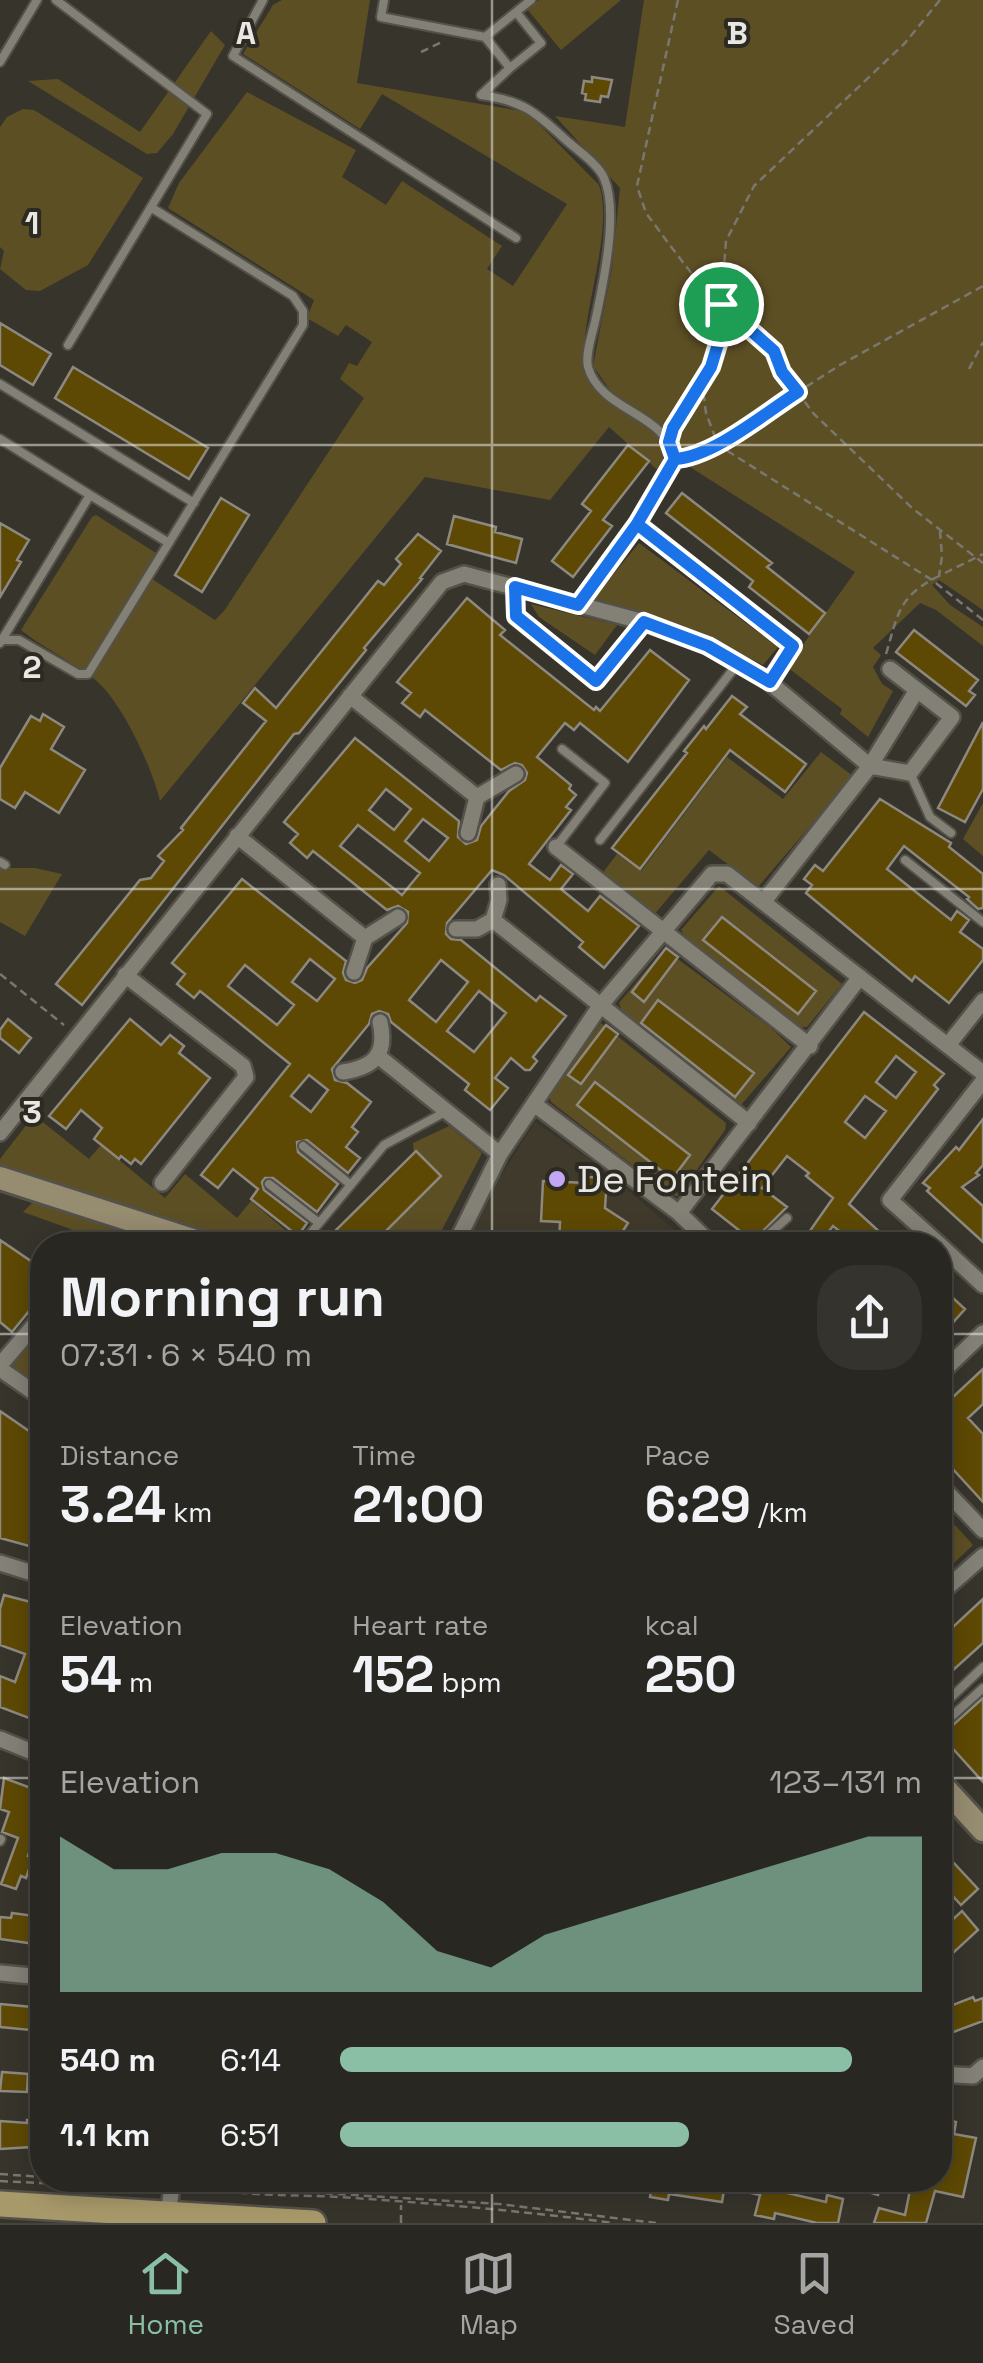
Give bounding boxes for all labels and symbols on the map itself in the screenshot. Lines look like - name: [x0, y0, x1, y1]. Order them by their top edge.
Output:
- text: A: [236, 13, 256, 53]
- text: B: [726, 13, 748, 53]
- text: 1: [25, 203, 39, 243]
- pin: [679, 262, 764, 347]
- text: 2: [22, 647, 42, 687]
- text: 3: [22, 1092, 42, 1132]
- place label: De Fontein: [577, 1155, 773, 1203]
- marker: De Fontein: [546, 1168, 568, 1190]

